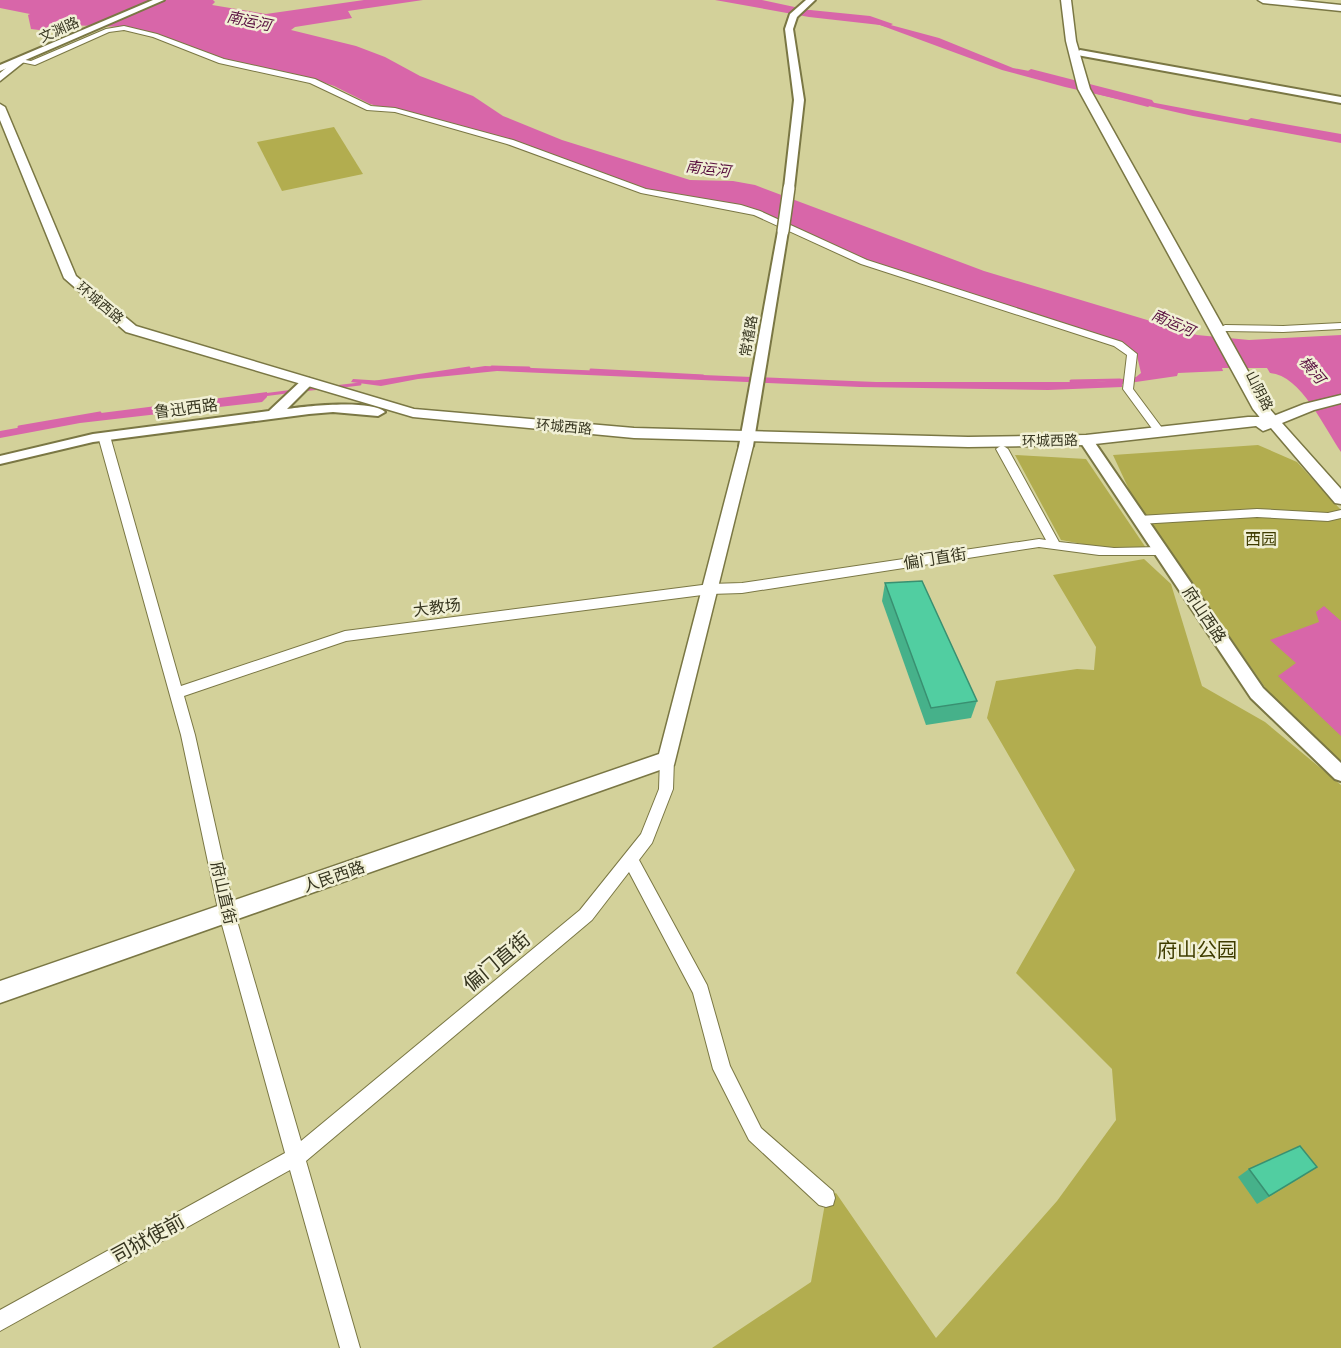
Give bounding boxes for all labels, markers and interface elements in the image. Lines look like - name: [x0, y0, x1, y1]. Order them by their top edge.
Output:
- water label: 南运河: [225, 8, 276, 35]
- street label: 文渊路: [36, 14, 82, 46]
- water label: 南运河: [685, 157, 734, 181]
- street label: 环城西路: [73, 278, 127, 328]
- water label: 南运河: [1149, 306, 1200, 342]
- street label: 常禧路: [737, 314, 761, 358]
- water label: 横河: [1295, 353, 1330, 390]
- street label: 山阴路: [1242, 368, 1276, 414]
- street label: 鲁迅西路: [153, 395, 219, 423]
- street label: 环城西路: [535, 416, 593, 438]
- street label: 环城西路: [1022, 432, 1078, 450]
- park label: 西园: [1245, 530, 1277, 550]
- street label: 偏门直街: [902, 544, 968, 574]
- street label: 府山西路: [1178, 583, 1230, 647]
- street label: 大教场: [412, 595, 462, 621]
- street label: 人民西路: [300, 857, 368, 897]
- street label: 府山直街: [206, 860, 240, 926]
- street label: 偏门直街: [458, 927, 536, 997]
- park label: 府山公园: [1157, 938, 1237, 963]
- street label: 司狱使前: [107, 1209, 189, 1269]

